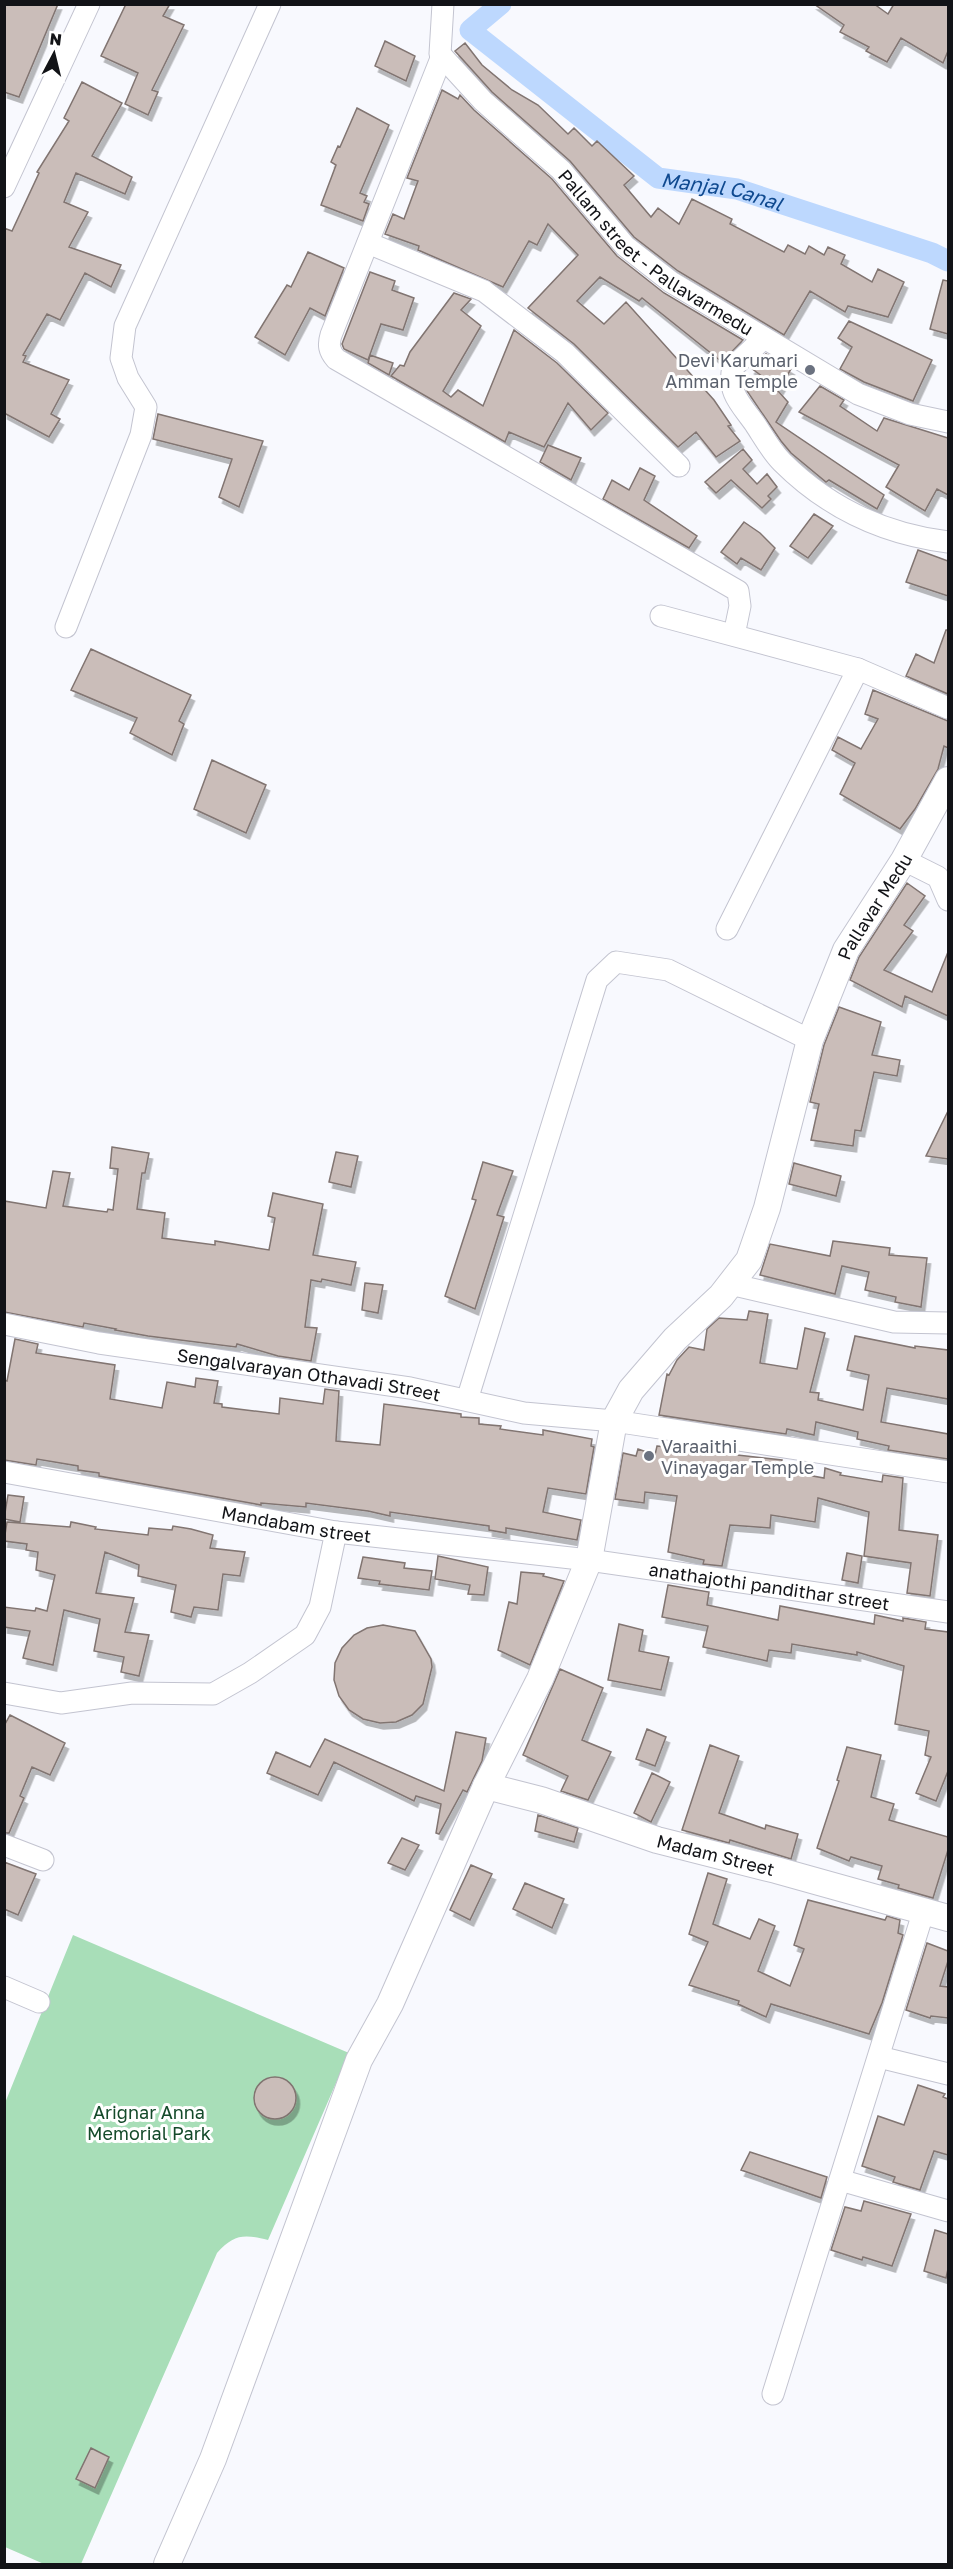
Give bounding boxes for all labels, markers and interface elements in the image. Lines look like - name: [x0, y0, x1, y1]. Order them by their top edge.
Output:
- north arrow: [24, 24, 84, 84]
- text: N: [49, 28, 63, 50]
- street label: Pallam street - Pallavarmedu: [554, 165, 757, 340]
- water label: Manjal Canal: [660, 167, 786, 215]
- place label: Devi Karumari Amman Temple: [665, 349, 798, 392]
- marker: Devi Karumari Amman Temple: [803, 363, 817, 377]
- street label: Pallavar Medu: [832, 850, 916, 963]
- street label: Sengalvarayan Othavadi Street: [176, 1343, 443, 1405]
- place label: Varaaithi Vinayagar Temple: [661, 1435, 814, 1478]
- marker: Varaaithi Vinayagar Temple: [642, 1449, 656, 1463]
- street label: Mandabam street: [220, 1501, 372, 1547]
- street label: anathajothi pandithar street: [647, 1558, 891, 1614]
- street label: Madam Street: [655, 1829, 777, 1880]
- park label: Arignar Anna Memorial Park: [87, 2101, 211, 2144]

